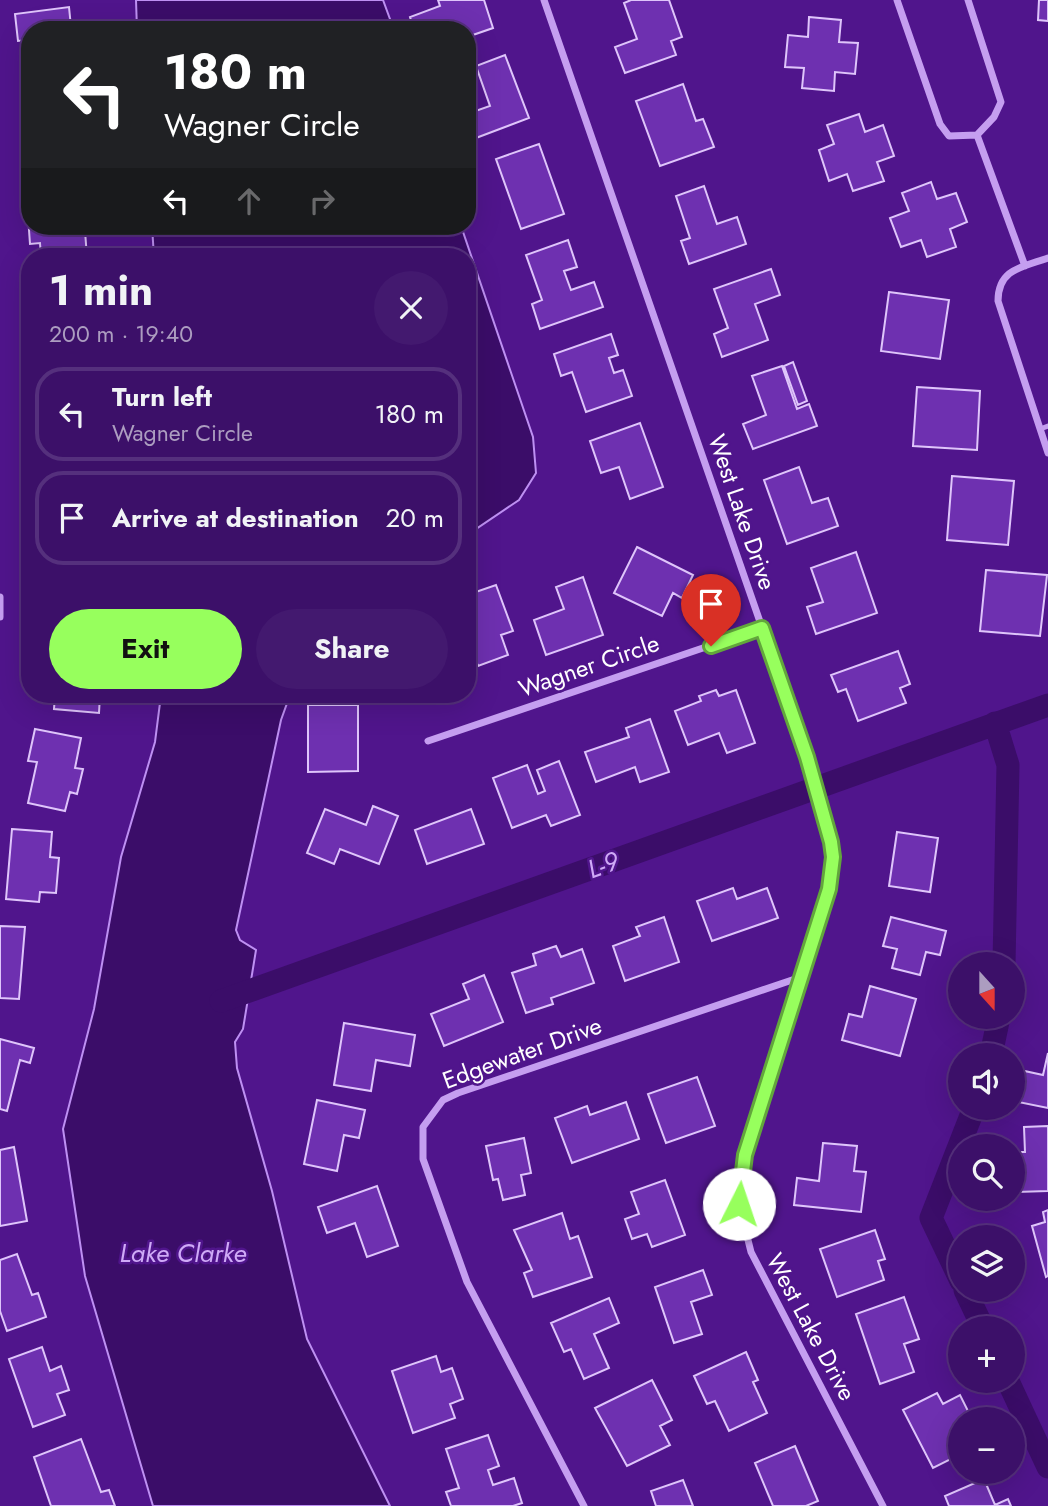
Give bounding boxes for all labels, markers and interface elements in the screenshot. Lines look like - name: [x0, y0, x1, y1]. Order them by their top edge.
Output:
- text: 180 m: [164, 37, 307, 107]
- icon: left: [49, 49, 140, 140]
- text: Wagner Circle: [164, 102, 360, 148]
- icon: left: [157, 182, 195, 220]
- icon: ahead: [230, 182, 268, 220]
- icon: right: [303, 182, 341, 220]
- text: 1 min: [49, 260, 153, 321]
- button: close: [374, 271, 448, 345]
- text: 200 m · 19:40: [49, 317, 193, 351]
- text: Turn left: [112, 378, 212, 416]
- icon: left: [53, 395, 91, 433]
- text: 180 m: [374, 395, 444, 433]
- text: Wagner Circle: [112, 416, 253, 450]
- street label: West Lake Drive: [700, 429, 785, 594]
- icon: arrive: [53, 499, 91, 537]
- text: Arrive at destination: [112, 499, 359, 537]
- text: 20 m: [386, 499, 444, 537]
- pin: [681, 574, 741, 646]
- icon: arrive: [692, 585, 730, 623]
- button: Exit: [49, 609, 242, 689]
- button: Share: [256, 609, 448, 689]
- street label: Wagner Circle: [514, 625, 664, 706]
- water label: L-9: [582, 842, 625, 888]
- north arrow: [948, 952, 1026, 1029]
- map controls: [948, 952, 1025, 1484]
- street label: Edgewater Drive: [437, 1007, 606, 1098]
- button: sound: [948, 1043, 1025, 1120]
- button: search: [948, 1134, 1025, 1211]
- position arrow: [702, 1167, 776, 1241]
- button: layers: [948, 1225, 1025, 1302]
- water label: Lake Clarke: [119, 1234, 247, 1272]
- street label: West Lake Drive: [758, 1247, 865, 1407]
- button: +: [948, 1316, 1025, 1393]
- button: −: [948, 1407, 1025, 1484]

